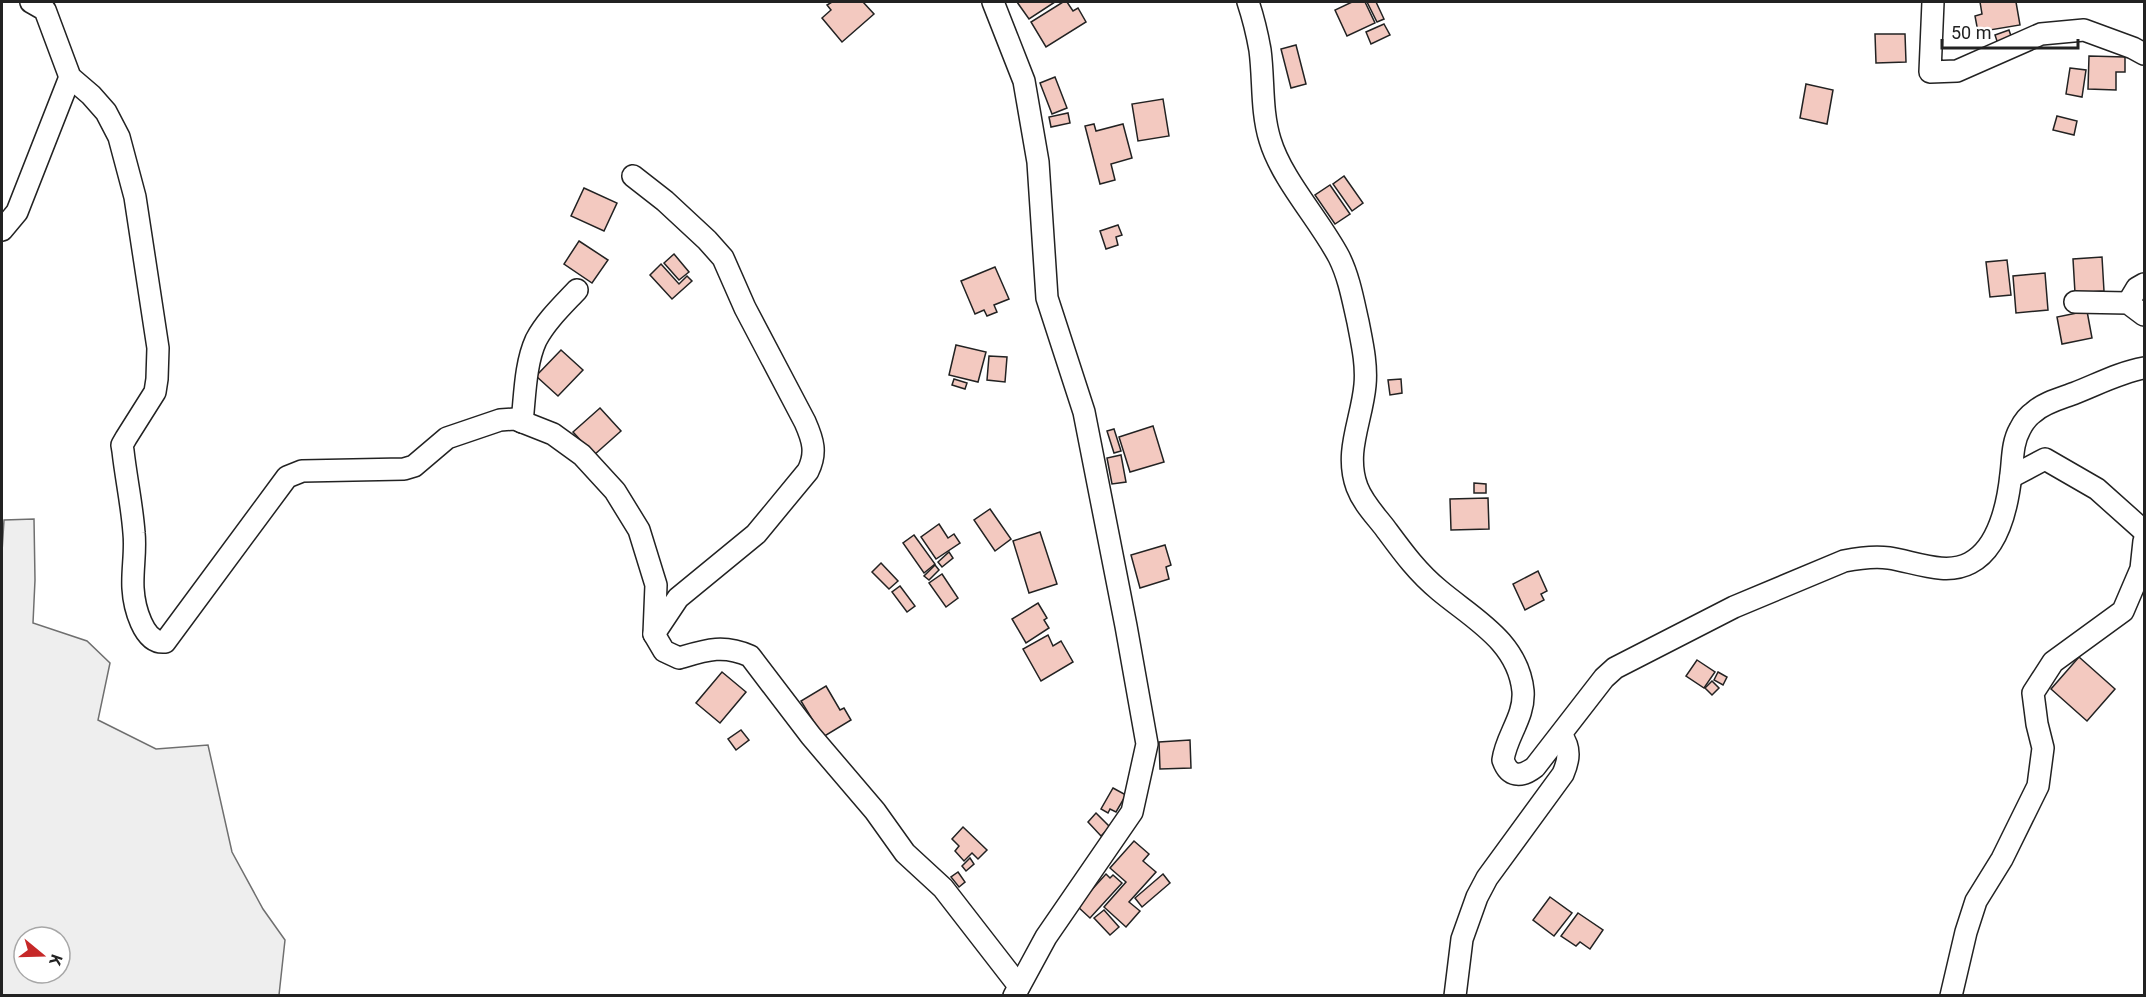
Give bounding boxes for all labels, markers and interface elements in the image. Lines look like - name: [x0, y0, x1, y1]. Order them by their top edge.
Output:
- scale bar: [1942, 12, 2078, 50]
- text: 50 m: [1951, 22, 1991, 43]
- north arrow: [12, 925, 72, 985]
- text: K: [45, 952, 66, 968]

